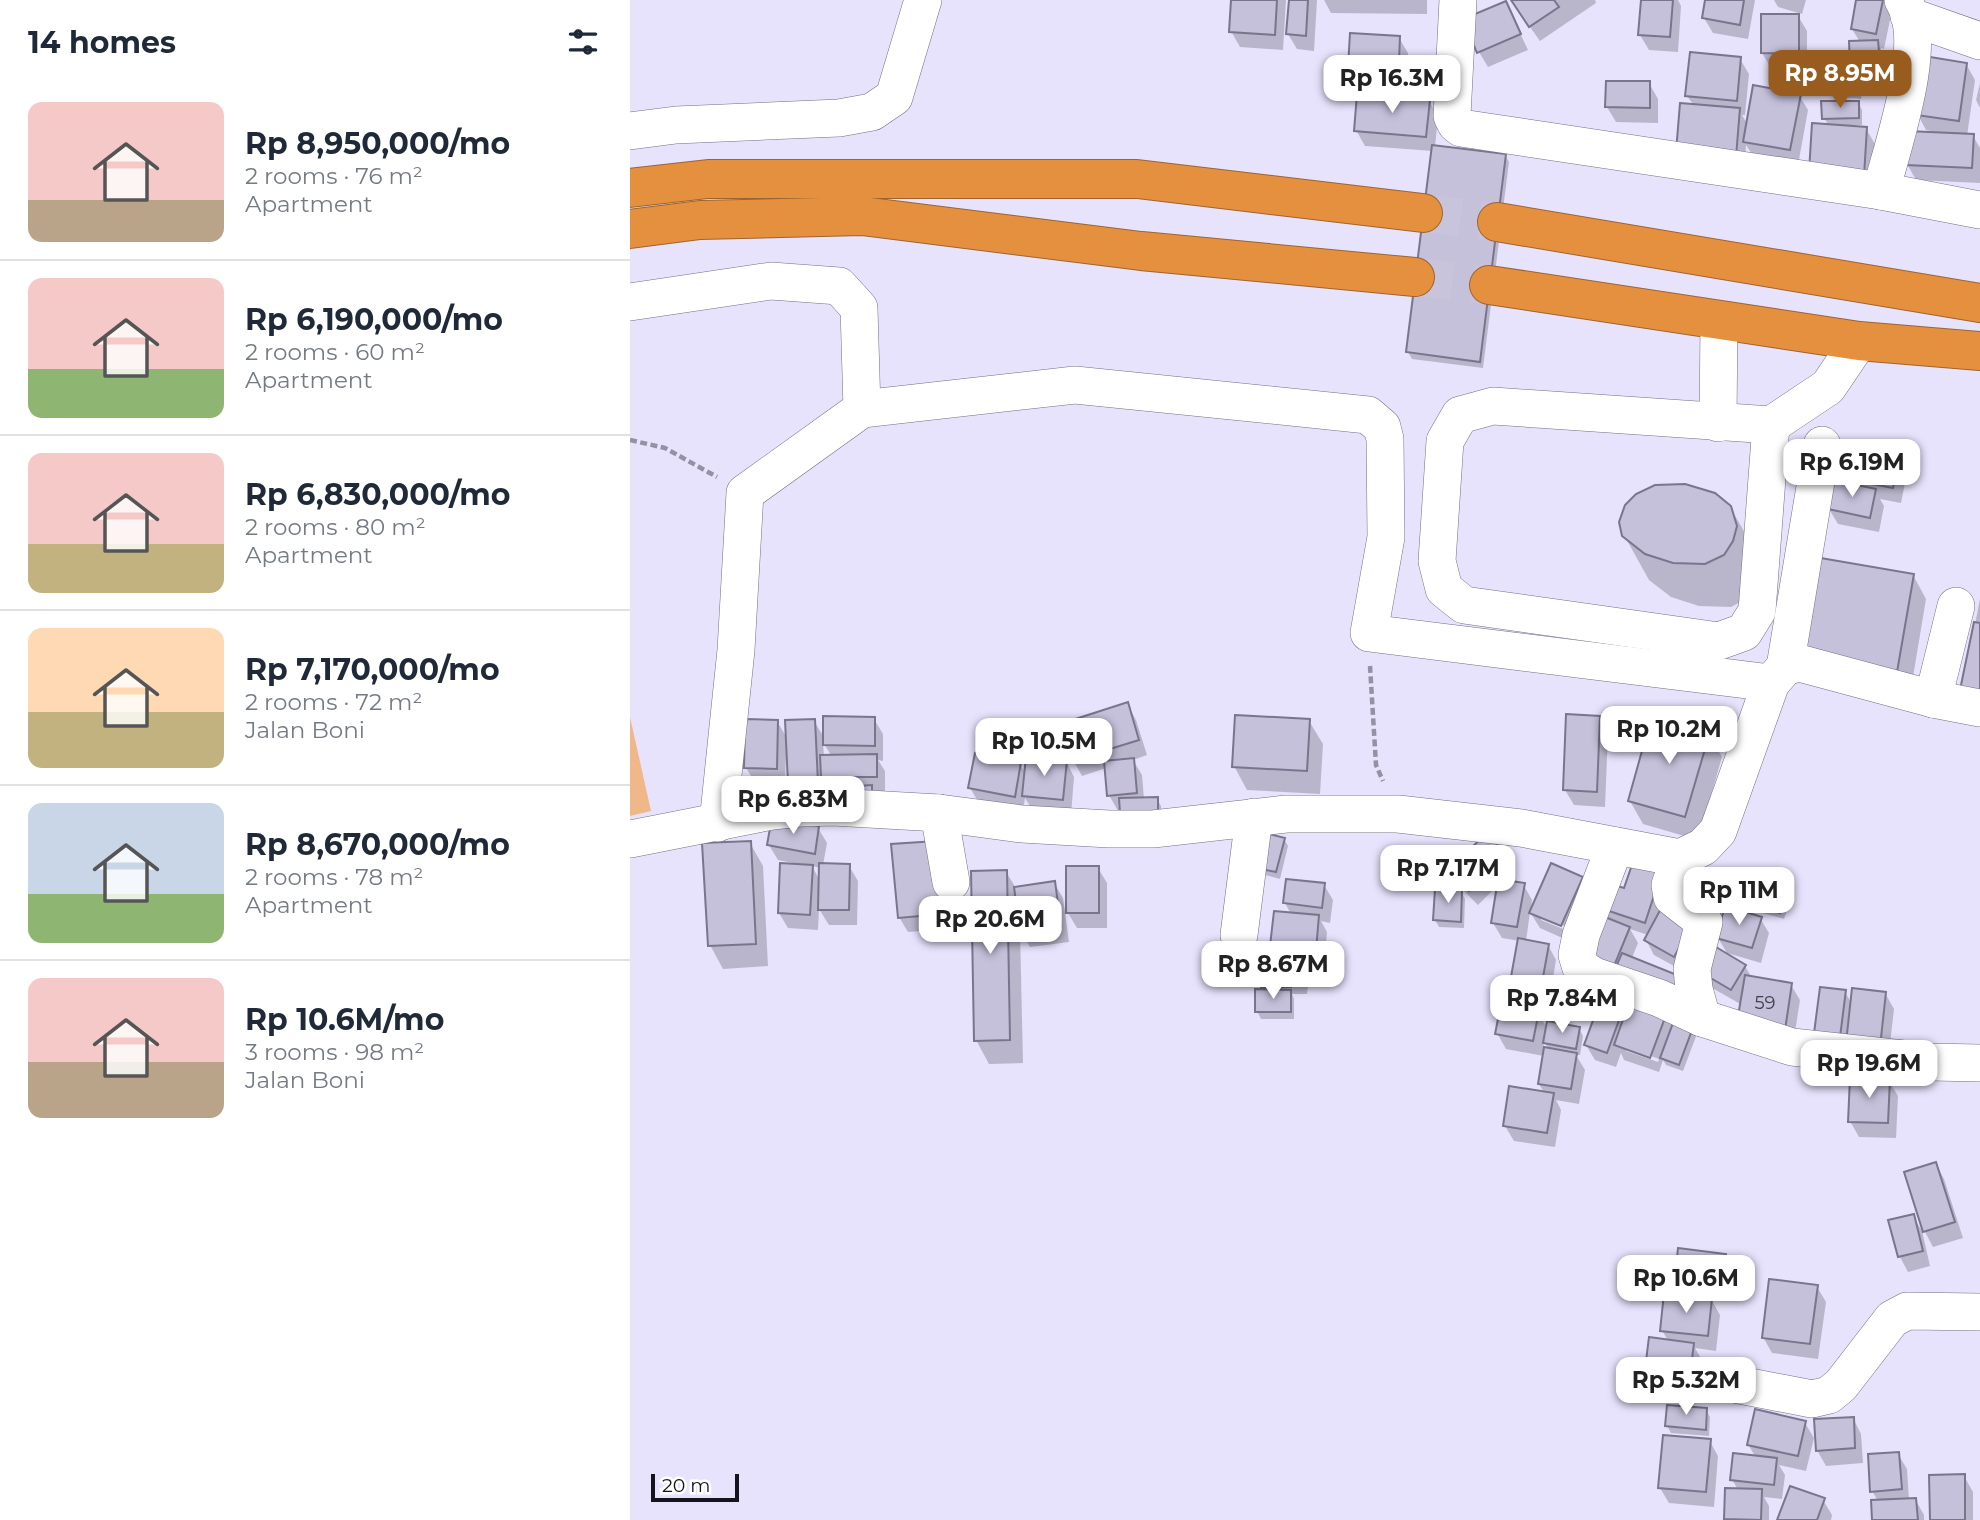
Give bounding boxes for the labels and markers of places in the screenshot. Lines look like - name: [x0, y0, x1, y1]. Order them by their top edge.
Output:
- pin: Rp 8.95M: [1768, 50, 1912, 110]
- pin: Rp 16.3M: [1320, 55, 1464, 115]
- pin: Rp 6.19M: [1780, 440, 1924, 499]
- pin: Rp 10.2M: [1597, 706, 1741, 766]
- pin: Rp 10.5M: [972, 718, 1116, 778]
- pin: Rp 6.83M: [721, 776, 865, 836]
- pin: Rp 7.17M: [1376, 846, 1520, 905]
- pin: Rp 11M: [1682, 867, 1796, 927]
- pin: Rp 20.6M: [918, 897, 1062, 956]
- pin: Rp 8.67M: [1201, 942, 1345, 1001]
- pin: Rp 7.84M: [1490, 976, 1634, 1035]
- pin: Rp 19.6M: [1797, 1040, 1941, 1100]
- pin: Rp 10.6M: [1614, 1256, 1758, 1315]
- pin: Rp 5.32M: [1614, 1358, 1758, 1417]

